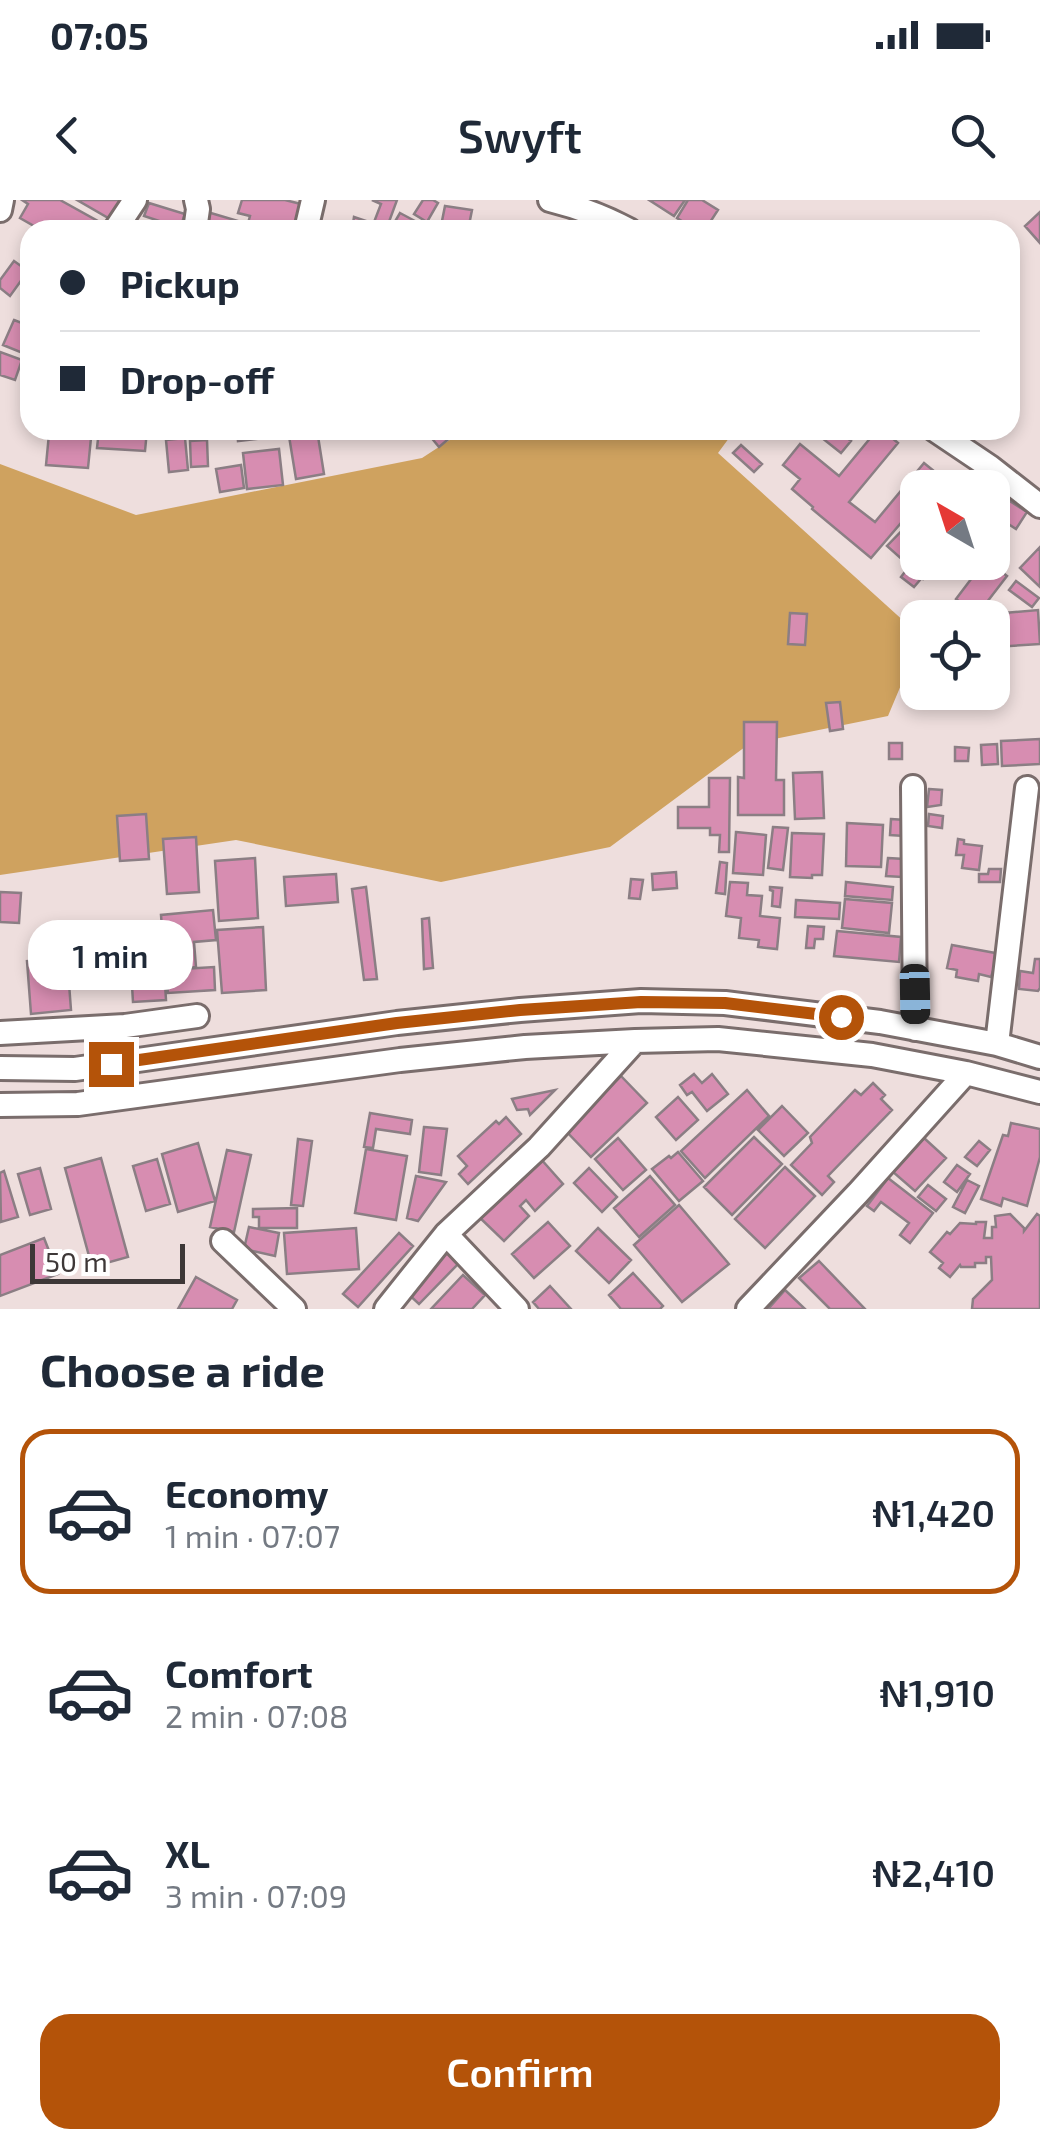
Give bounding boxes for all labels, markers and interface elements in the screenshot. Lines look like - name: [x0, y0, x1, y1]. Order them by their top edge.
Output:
- text: 07:05: [50, 12, 149, 58]
- icon: back: [40, 108, 95, 163]
- text: Swyft: [458, 108, 582, 162]
- icon: search: [945, 108, 1000, 163]
- text: Pickup: [120, 260, 240, 306]
- text: Drop-off: [120, 356, 274, 402]
- north arrow: [900, 470, 1010, 580]
- map controls: [900, 470, 1010, 710]
- button: locate: [900, 600, 1010, 710]
- callout: 1 min: [28, 919, 194, 989]
- text: 1 min: [73, 936, 148, 974]
- car: [899, 964, 931, 1024]
- route start: [819, 995, 864, 1040]
- route end: [89, 1042, 134, 1087]
- scale bar: [30, 1239, 185, 1284]
- text: 50 m: [45, 1244, 108, 1278]
- text: Choose a ride: [40, 1342, 325, 1396]
- icon: car: [45, 1467, 135, 1557]
- text: Economy: [165, 1470, 329, 1516]
- text: ₦1,420: [872, 1489, 995, 1535]
- text: 1 min · 07:07: [165, 1516, 340, 1554]
- icon: car: [45, 1647, 135, 1737]
- text: Comfort: [165, 1650, 313, 1696]
- text: ₦1,910: [879, 1669, 995, 1715]
- text: 2 min · 07:08: [165, 1696, 348, 1734]
- icon: car: [45, 1827, 135, 1917]
- text: XL: [165, 1830, 210, 1876]
- text: ₦2,410: [872, 1849, 995, 1895]
- text: 3 min · 07:09: [165, 1876, 347, 1914]
- button: Confirm: [40, 2014, 1000, 2129]

